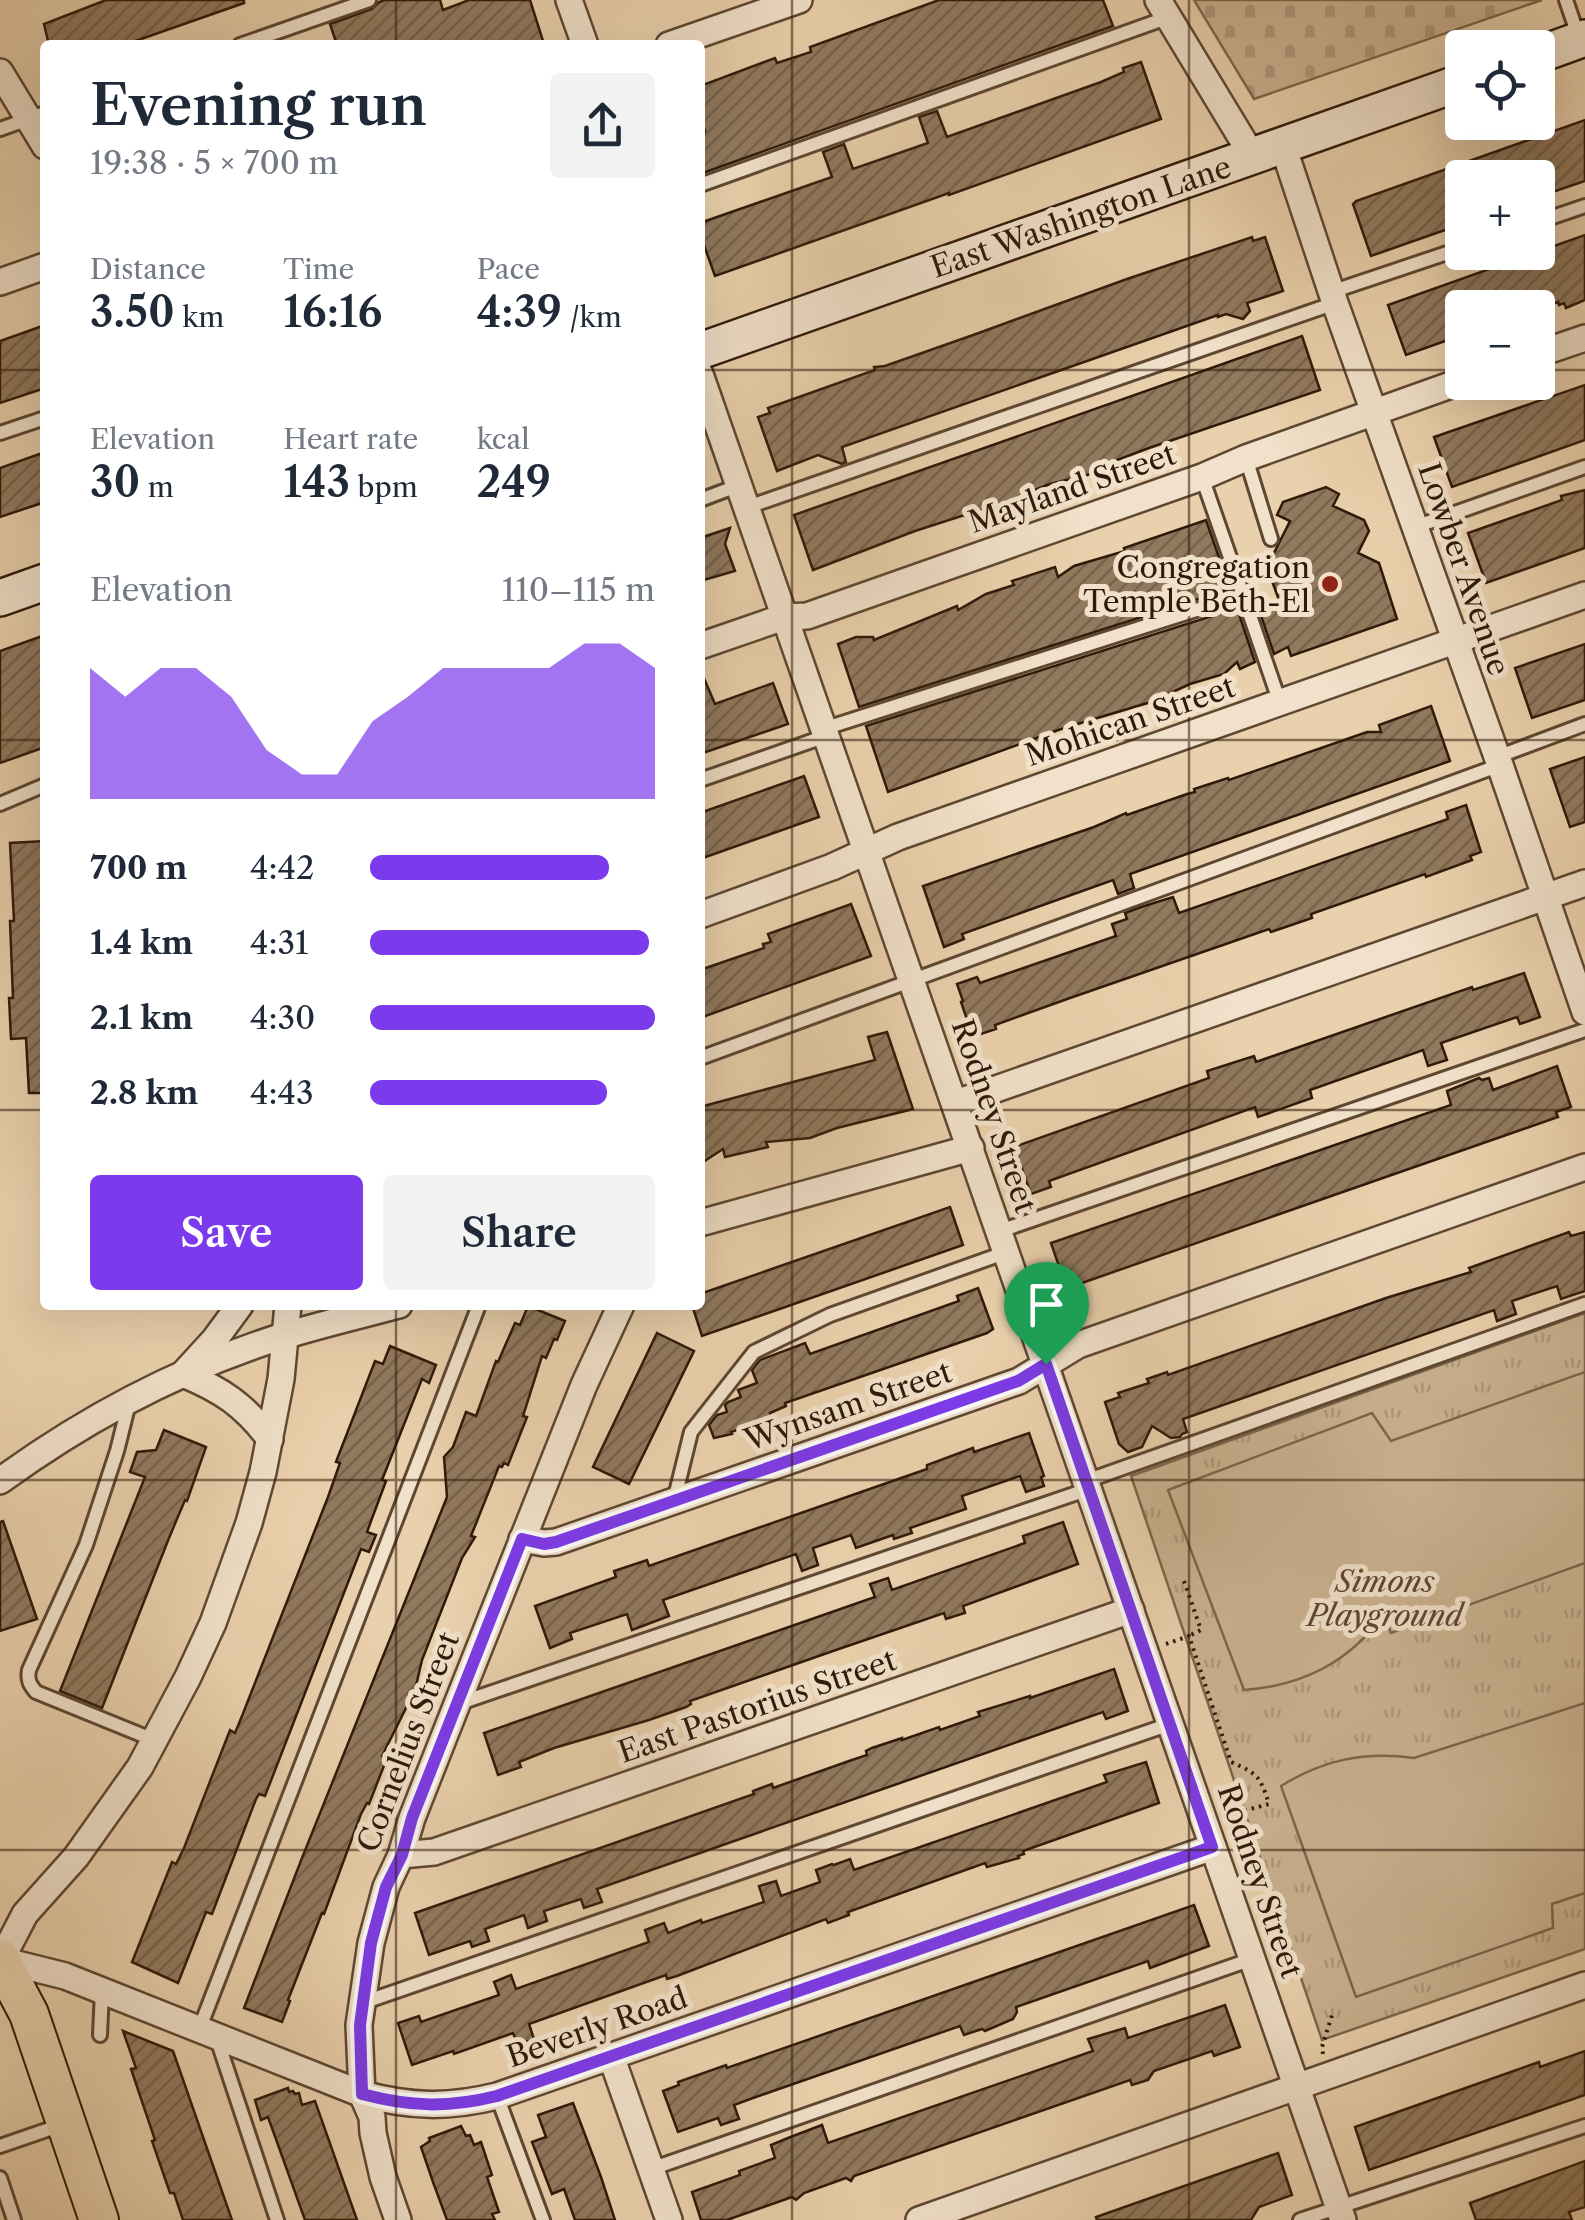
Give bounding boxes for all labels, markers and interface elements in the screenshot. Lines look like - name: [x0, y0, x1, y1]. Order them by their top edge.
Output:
- map controls: [1445, 30, 1555, 400]
- button: locate: [1445, 30, 1555, 140]
- text: Evening run: [90, 72, 427, 139]
- button: share: [550, 73, 655, 178]
- text: 19:38 · 5 × 700 m: [90, 143, 338, 182]
- street label: East Washington Lane: [926, 148, 1236, 286]
- button: +: [1445, 160, 1555, 270]
- text: Distance: [90, 252, 206, 286]
- text: Time: [283, 252, 354, 286]
- text: Pace: [477, 252, 540, 286]
- text: 3.50: [90, 286, 175, 338]
- text: 16:16: [283, 286, 382, 338]
- text: 4:39: [477, 286, 562, 338]
- button: −: [1445, 290, 1555, 400]
- text: km: [175, 300, 224, 334]
- text: /km: [562, 300, 622, 334]
- text: Elevation: [90, 422, 215, 456]
- text: Heart rate: [283, 422, 418, 456]
- text: kcal: [477, 422, 530, 456]
- street label: Mayland Street: [964, 435, 1181, 541]
- text: 30: [90, 456, 140, 508]
- text: 143: [283, 456, 350, 508]
- text: 249: [477, 456, 551, 508]
- street label: Lowber Avenue: [1410, 458, 1518, 680]
- text: m: [140, 470, 174, 504]
- text: bpm: [350, 470, 418, 504]
- place label: Congregation Temple Beth-El: [1083, 549, 1310, 620]
- text: Elevation: [90, 570, 233, 609]
- text: 110–115 m: [502, 570, 655, 609]
- marker: Congregation Temple Beth-El: [1319, 573, 1341, 595]
- street label: Mohican Street: [1020, 668, 1240, 774]
- text: 700 m: [90, 848, 187, 887]
- text: 4:42: [250, 848, 314, 887]
- text: 1.4 km: [90, 923, 193, 962]
- text: 4:31: [250, 923, 309, 962]
- text: 2.1 km: [90, 998, 193, 1037]
- text: 4:30: [250, 998, 315, 1037]
- street label: Rodney Street: [944, 1014, 1045, 1218]
- text: 2.8 km: [90, 1073, 198, 1112]
- text: 4:43: [250, 1073, 314, 1112]
- button: Save: [90, 1175, 363, 1290]
- button: Share: [383, 1175, 655, 1290]
- pin: [1004, 1262, 1089, 1365]
- icon: arrive: [1019, 1277, 1074, 1332]
- street label: Wynsam Street: [739, 1353, 957, 1459]
- park label: Simons Playground: [1305, 1563, 1466, 1634]
- street label: Cornelius Street: [349, 1627, 467, 1857]
- street label: East Pastorius Street: [613, 1641, 901, 1771]
- street label: Rodney Street: [1210, 1779, 1311, 1983]
- street label: Beverly Road: [502, 1979, 692, 2075]

